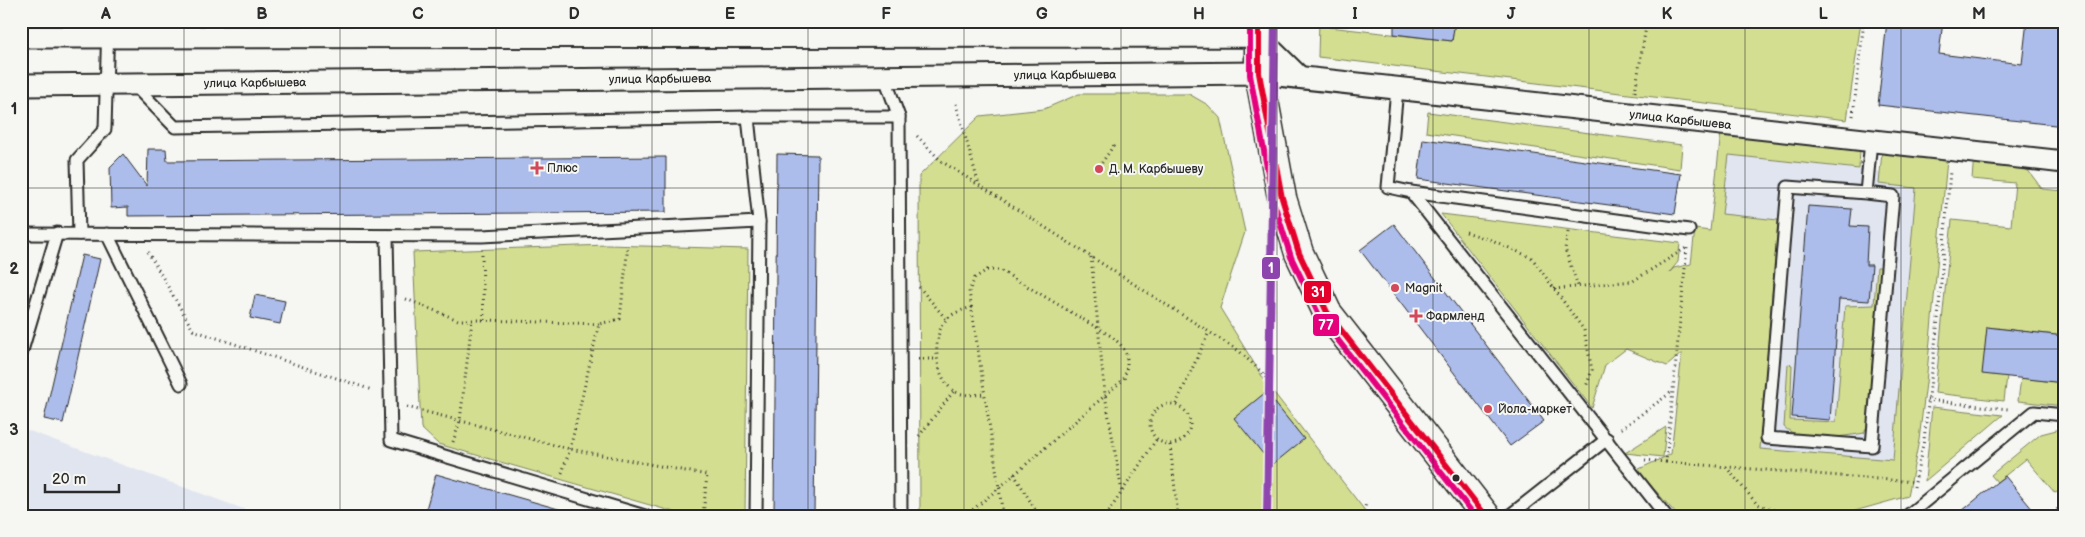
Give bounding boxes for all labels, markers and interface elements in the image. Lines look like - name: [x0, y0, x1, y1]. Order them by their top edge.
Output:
- text: A: [100, 5, 111, 24]
- text: B: [256, 5, 268, 24]
- text: C: [412, 5, 424, 24]
- text: D: [568, 5, 580, 24]
- text: E: [725, 5, 735, 24]
- text: F: [881, 5, 891, 24]
- text: G: [1036, 5, 1048, 24]
- text: H: [1193, 5, 1205, 24]
- text: I: [1352, 5, 1358, 24]
- text: J: [1507, 5, 1516, 24]
- text: K: [1662, 5, 1673, 24]
- text: L: [1818, 5, 1828, 24]
- text: M: [1972, 5, 1986, 24]
- street label: улица Карбышева: [1014, 67, 1116, 83]
- street label: улица Карбышева: [609, 71, 711, 87]
- street label: улица Карбышева: [204, 75, 306, 91]
- text: 1: [11, 100, 17, 119]
- street label: улица Карбышева: [1629, 106, 1732, 133]
- place label: Плюс: [547, 161, 578, 176]
- marker: Плюс: [531, 162, 543, 174]
- place label: Д. М. Карбышеву: [1109, 162, 1204, 177]
- marker: Д. М. Карбышеву: [1093, 163, 1105, 175]
- line badge: 1: [1261, 256, 1281, 280]
- text: 2: [9, 260, 19, 279]
- text: 1: [1268, 260, 1274, 277]
- line badge: 31: [1303, 280, 1332, 304]
- place label: Magnit: [1405, 281, 1443, 296]
- marker: Magnit: [1389, 282, 1401, 294]
- text: 31: [1311, 284, 1325, 301]
- place label: Фармленд: [1426, 309, 1485, 324]
- marker: Фармленд: [1410, 310, 1422, 322]
- line badge: 77: [1312, 313, 1340, 337]
- text: 77: [1318, 317, 1334, 334]
- place label: Йола-маркет: [1498, 402, 1572, 417]
- marker: Йола-маркет: [1482, 403, 1494, 415]
- text: 3: [9, 421, 19, 440]
- scale bar: [45, 462, 119, 494]
- text: 20 m: [52, 470, 86, 489]
- unlabelled marker: [1451, 473, 1461, 483]

